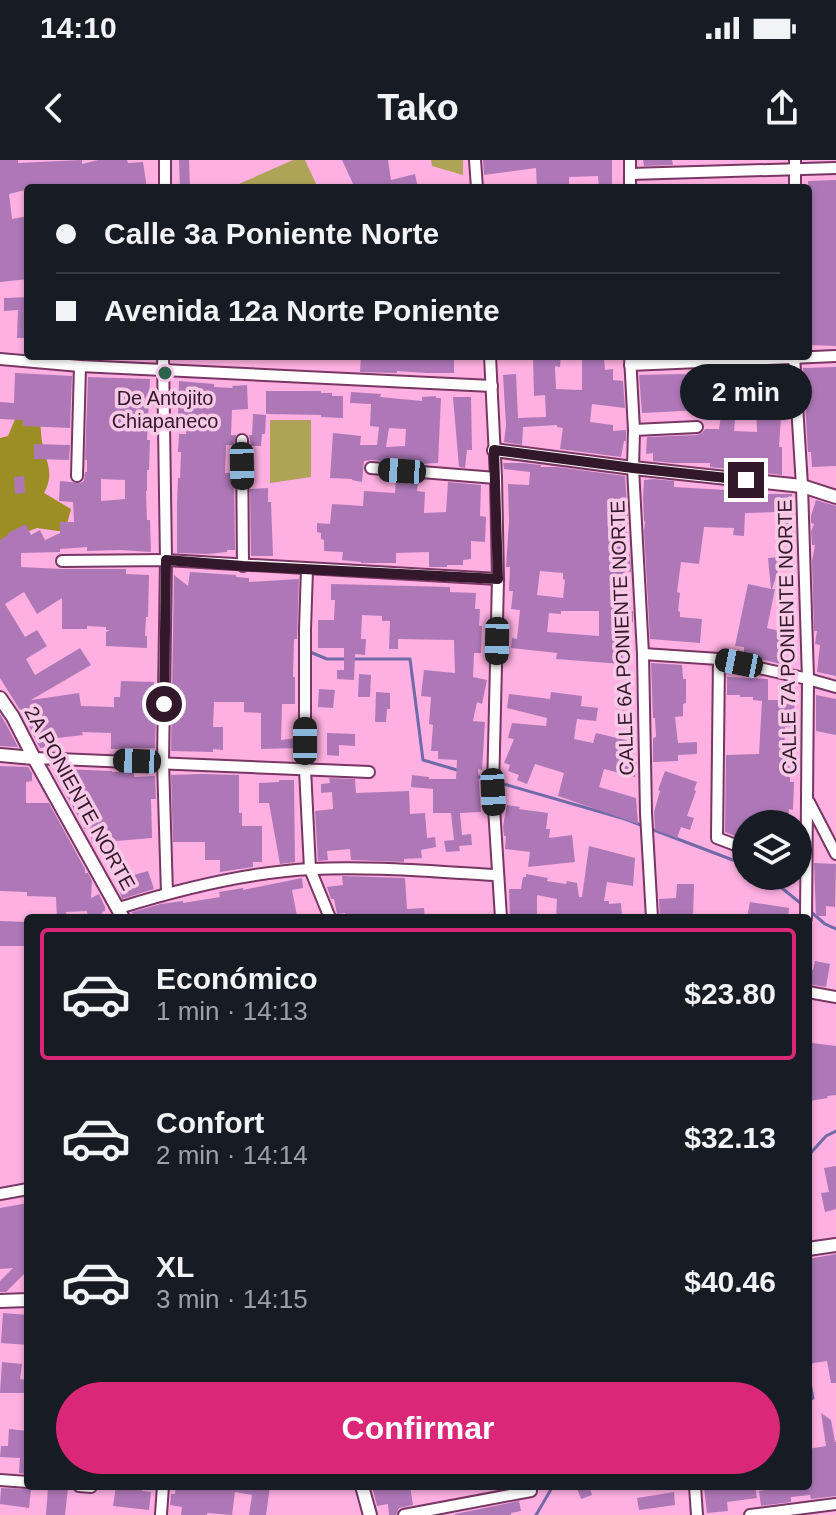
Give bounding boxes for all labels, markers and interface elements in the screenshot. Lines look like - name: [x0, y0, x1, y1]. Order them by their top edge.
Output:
- text: 14:10: [40, 11, 117, 44]
- icon: back: [32, 86, 76, 130]
- icon: share: [760, 86, 804, 130]
- text: Tako: [377, 87, 459, 128]
- text: Calle 3a Poniente Norte: [104, 217, 439, 250]
- text: Avenida 12a Norte Poniente: [104, 294, 500, 327]
- marker: De Antojito Chiapaneco: [156, 364, 174, 382]
- callout: 2 min: [680, 364, 812, 420]
- text: 2 min: [712, 377, 780, 407]
- place label: De Antojito Chiapaneco: [112, 387, 218, 432]
- car: [230, 442, 254, 490]
- car: [377, 457, 427, 485]
- route end: [728, 462, 764, 498]
- street label: CALLE 7A PONIENTE NORTE: [774, 499, 800, 775]
- street label: CALLE 6A PONIENTE NORTE: [606, 500, 638, 776]
- car: [485, 617, 509, 665]
- car: [713, 647, 765, 679]
- route start: [146, 686, 182, 722]
- street label: 2A PONIENTE NORTE: [20, 702, 140, 894]
- car: [293, 717, 317, 765]
- car: [113, 748, 161, 774]
- car: [480, 767, 506, 817]
- map controls: [732, 810, 812, 890]
- button: layers: [732, 810, 812, 890]
- icon: car: [60, 958, 132, 1030]
- text: Económico: [156, 962, 318, 995]
- text: $23.80: [684, 977, 776, 1010]
- text: 1 min · 14:13: [156, 996, 308, 1026]
- icon: car: [60, 1102, 132, 1174]
- text: Confort: [156, 1106, 264, 1139]
- text: $32.13: [684, 1121, 776, 1154]
- text: 2 min · 14:14: [156, 1140, 308, 1170]
- icon: car: [60, 1246, 132, 1318]
- text: XL: [156, 1250, 194, 1283]
- text: $40.46: [684, 1265, 776, 1298]
- text: 3 min · 14:15: [156, 1284, 308, 1314]
- button: Confirmar: [56, 1382, 780, 1474]

